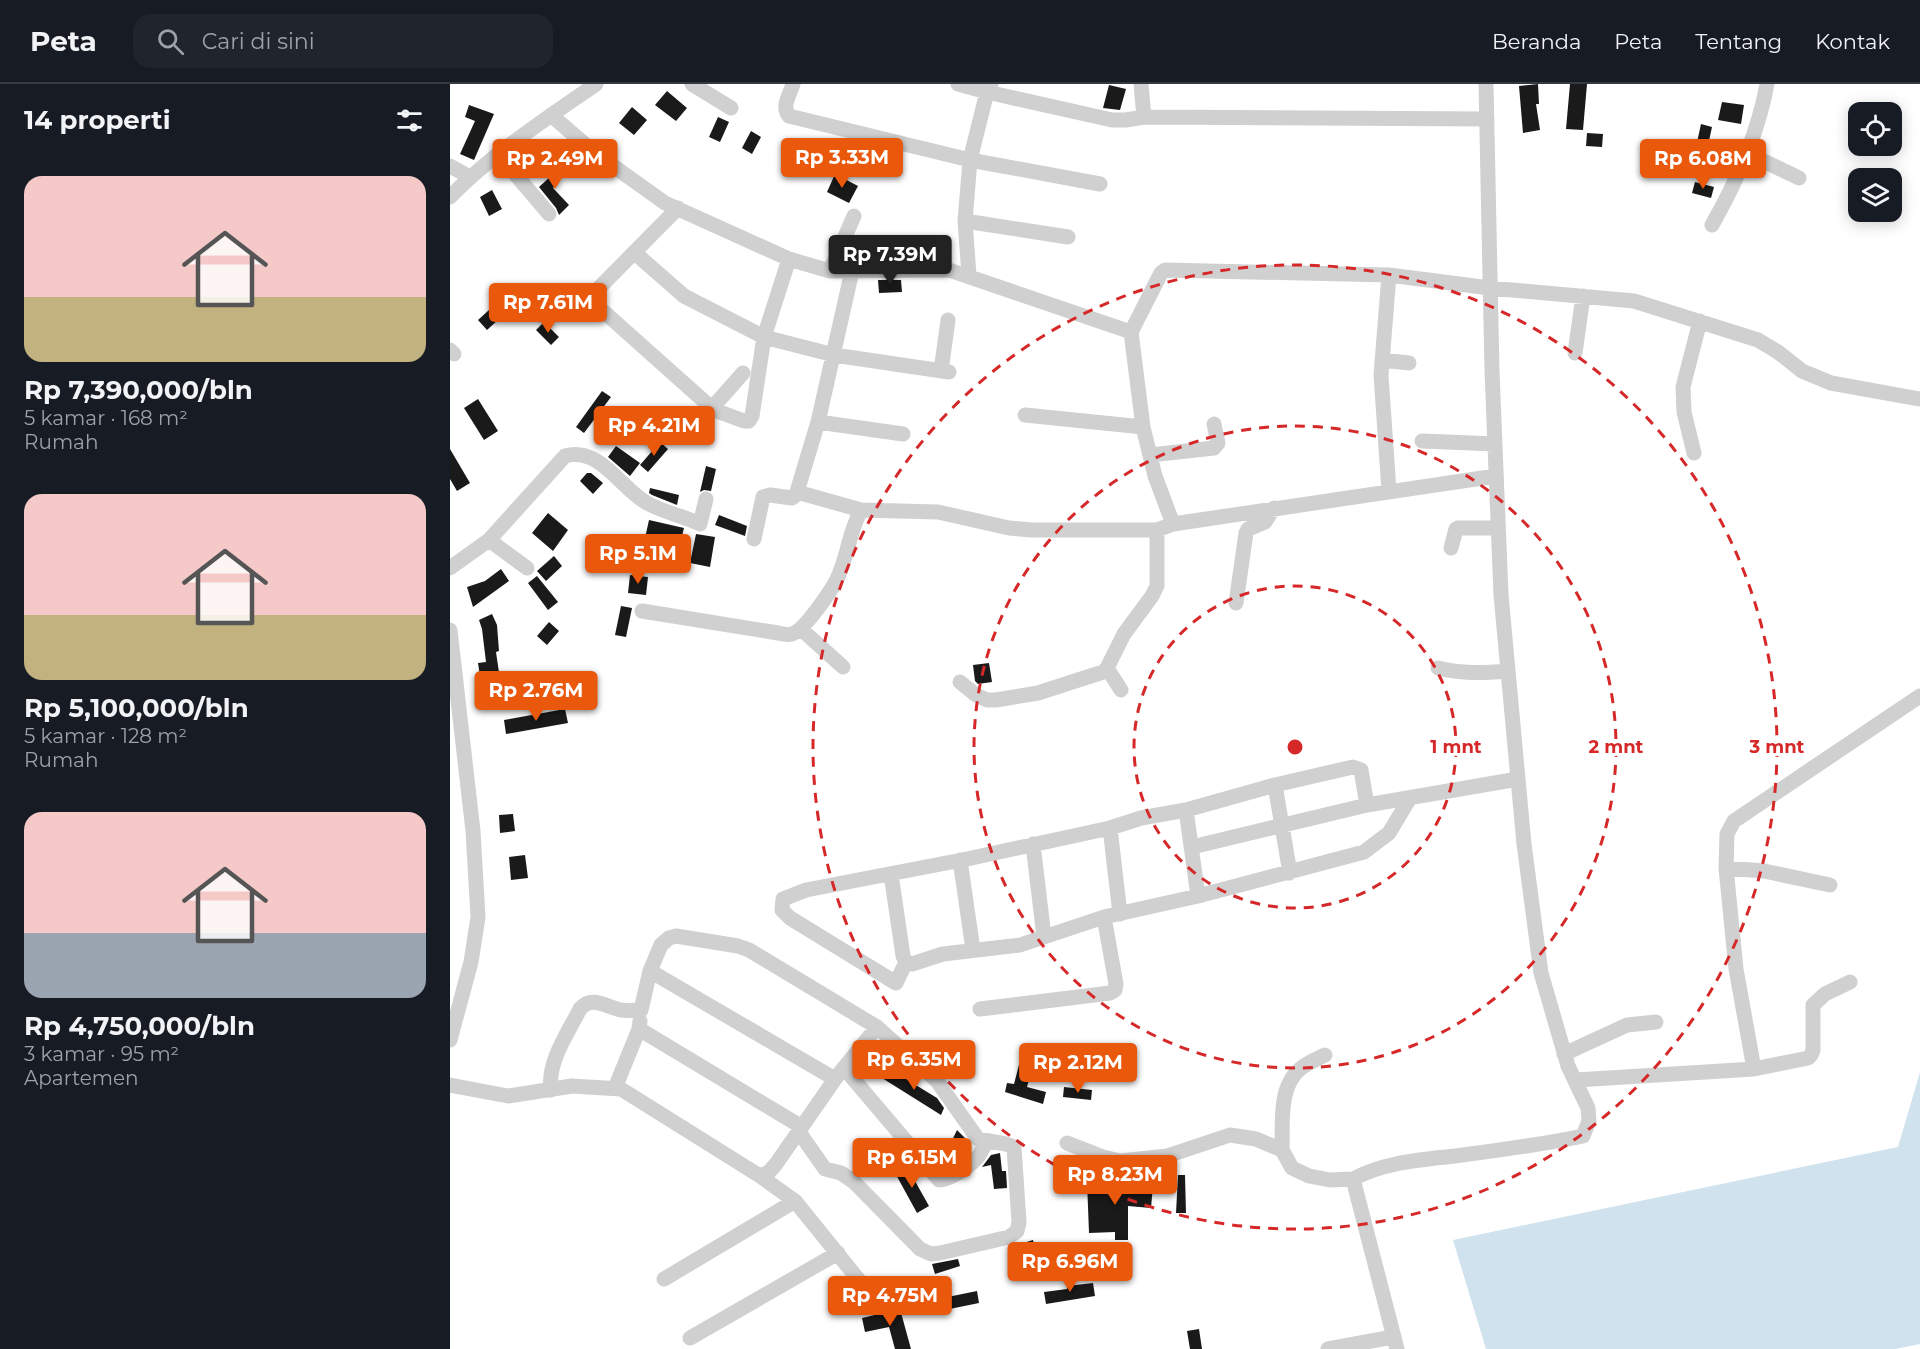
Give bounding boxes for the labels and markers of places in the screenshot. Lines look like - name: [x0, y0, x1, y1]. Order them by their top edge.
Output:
- pin: Rp 3.33M: [780, 138, 904, 189]
- pin: Rp 2.49M: [493, 139, 617, 190]
- pin: Rp 6.08M: [1641, 139, 1765, 190]
- pin: Rp 7.39M: [828, 235, 952, 286]
- pin: Rp 7.61M: [486, 283, 610, 334]
- pin: Rp 4.21M: [592, 406, 716, 457]
- pin: Rp 5.1M: [583, 534, 693, 585]
- pin: Rp 2.76M: [474, 671, 598, 722]
- centre of rings: [1285, 737, 1305, 757]
- pin: Rp 6.35M: [852, 1040, 976, 1091]
- pin: Rp 2.12M: [1016, 1043, 1140, 1094]
- pin: Rp 6.15M: [850, 1138, 974, 1189]
- pin: Rp 8.23M: [1053, 1155, 1177, 1206]
- pin: Rp 6.96M: [1008, 1242, 1132, 1293]
- pin: Rp 4.75M: [828, 1276, 952, 1327]

